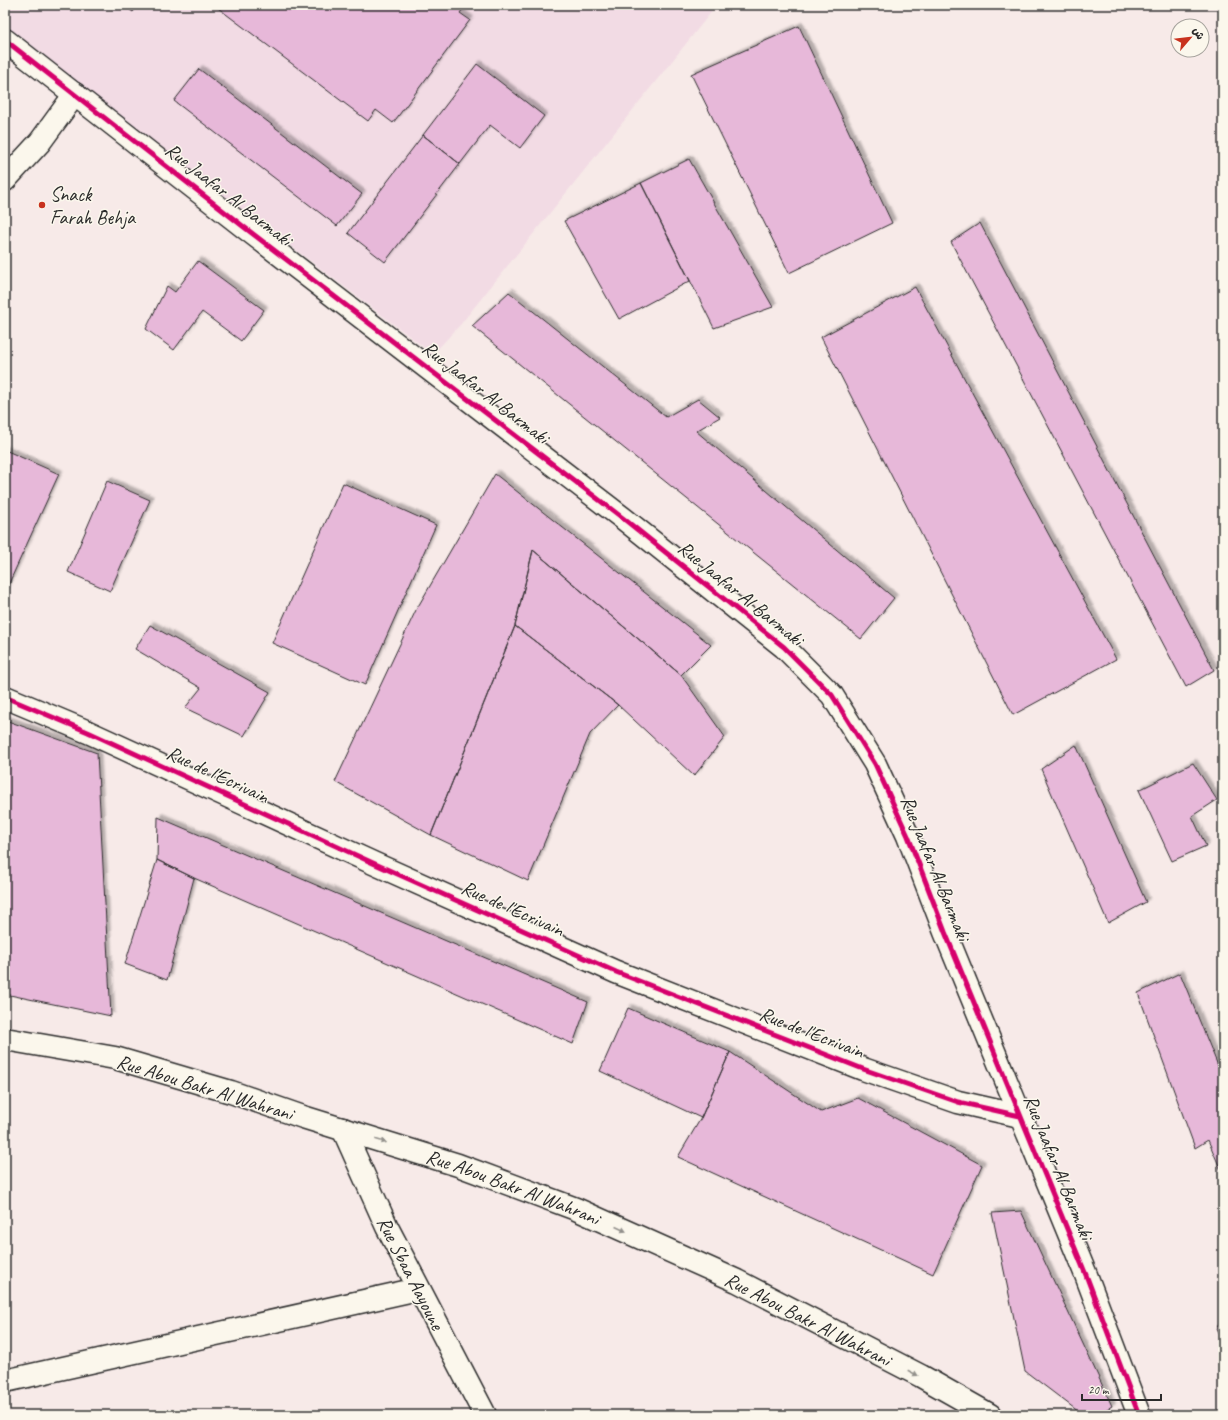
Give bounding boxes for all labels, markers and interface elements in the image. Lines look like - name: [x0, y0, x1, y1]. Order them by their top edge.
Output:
- north arrow: [1170, 18, 1210, 58]
- text: ش: [1190, 25, 1208, 42]
- street label: Rue Jaafar Al Barmaki: [160, 137, 299, 253]
- place label: Snack Farah Behja: [50, 182, 136, 230]
- marker: Snack Farah Behja: [37, 200, 47, 210]
- street label: Rue Jaafar Al Barmaki: [417, 335, 556, 451]
- street label: Rue Jaafar Al Barmaki: [673, 535, 810, 653]
- street label: Rue de l'Ecrivain: [163, 740, 274, 809]
- street label: Rue Jaafar Al Barmaki: [895, 792, 977, 946]
- street label: Rue de l'Ecrivain: [458, 875, 569, 943]
- street label: Rue de l'Ecrivain: [756, 1001, 868, 1064]
- street label: Rue Abou Bakr Al Wahrani: [114, 1049, 298, 1127]
- street label: Rue Jaafar Al Barmaki: [1018, 1091, 1100, 1245]
- one-way arrow: [375, 1138, 387, 1144]
- street label: Rue Abou Bakr Al Wahrani: [423, 1144, 606, 1232]
- street label: Rue Sbaa Aayoune: [371, 1212, 451, 1335]
- one-way arrow: [615, 1226, 626, 1232]
- street label: Rue Abou Bakr Al Wahrani: [721, 1267, 897, 1373]
- one-way arrow: [907, 1369, 919, 1376]
- scale bar: [1082, 1376, 1161, 1402]
- text: 20 m: [1088, 1382, 1110, 1398]

